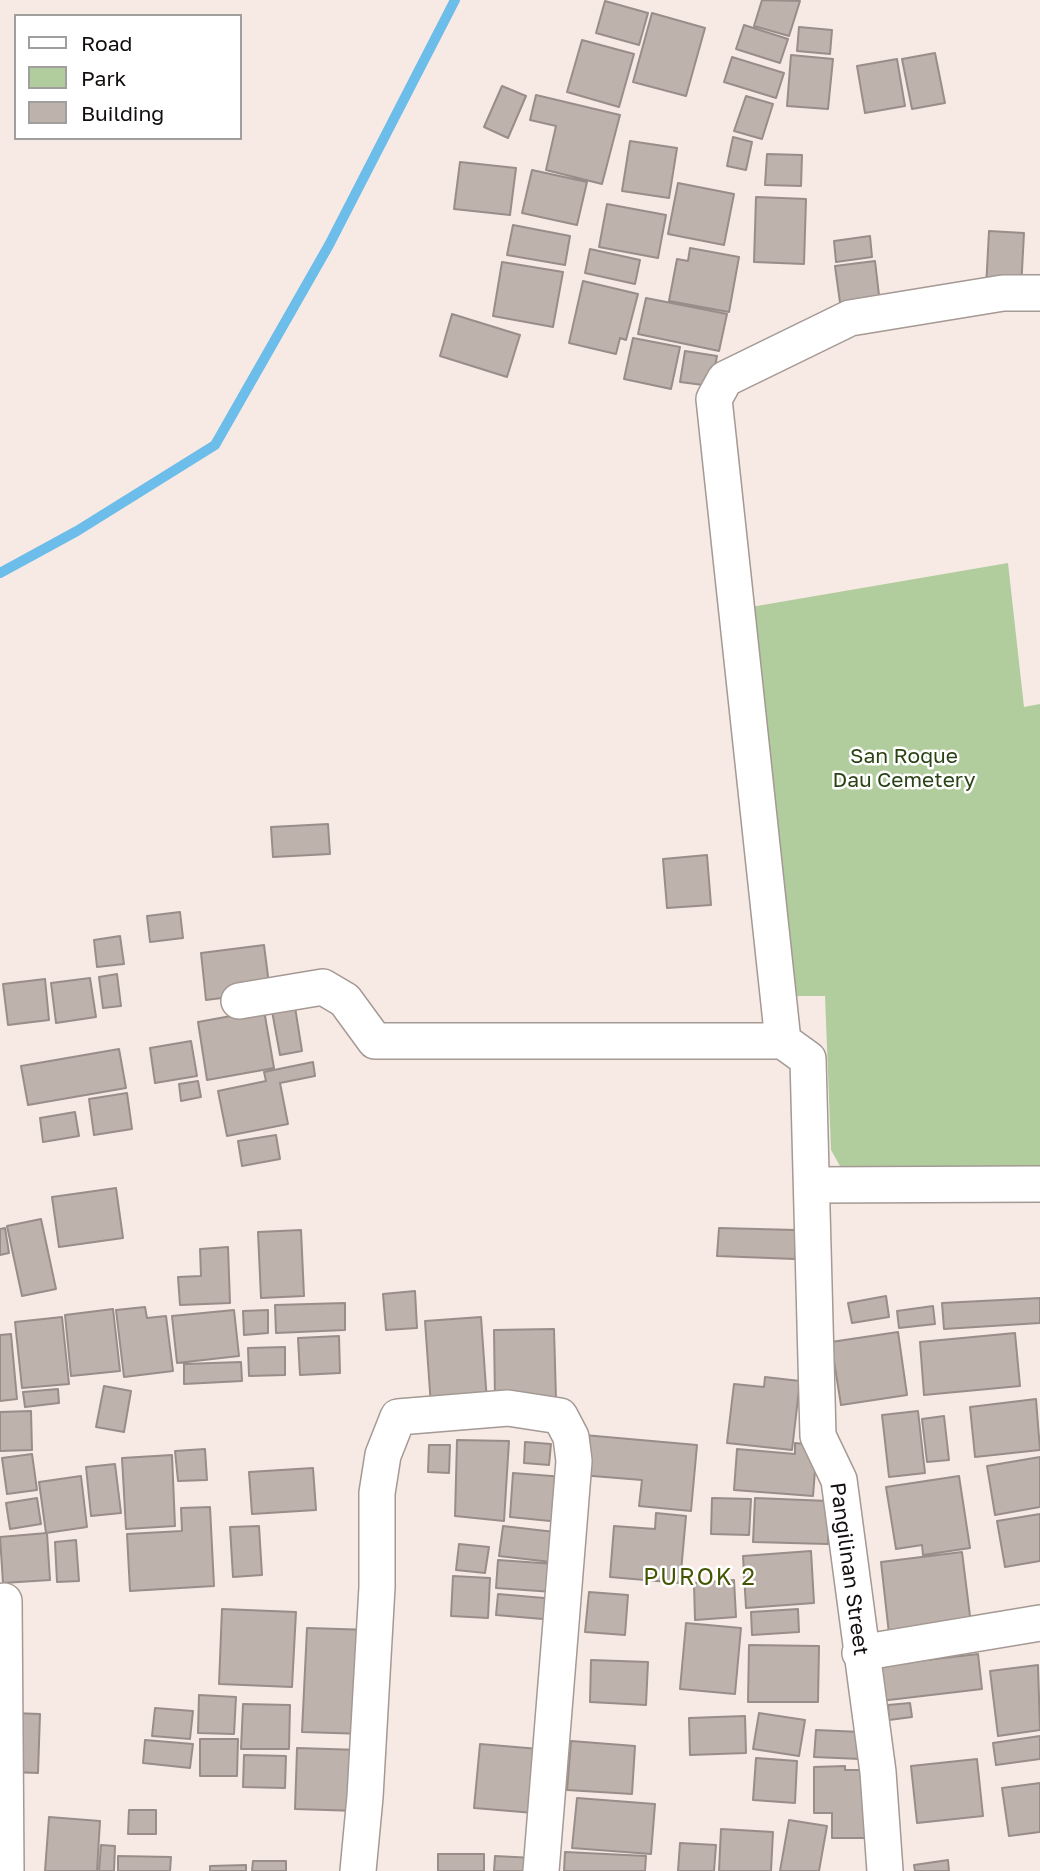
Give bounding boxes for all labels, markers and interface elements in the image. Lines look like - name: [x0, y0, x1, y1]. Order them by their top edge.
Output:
- legend: [14, 14, 242, 140]
- text: Road: [81, 30, 132, 56]
- text: Park: [81, 65, 126, 91]
- text: Building: [81, 100, 164, 126]
- park label: San Roque Dau Cemetery: [833, 743, 975, 793]
- street label: Pangilinan Street: [824, 1481, 874, 1657]
- district label: PUROK 2: [644, 1564, 756, 1592]

